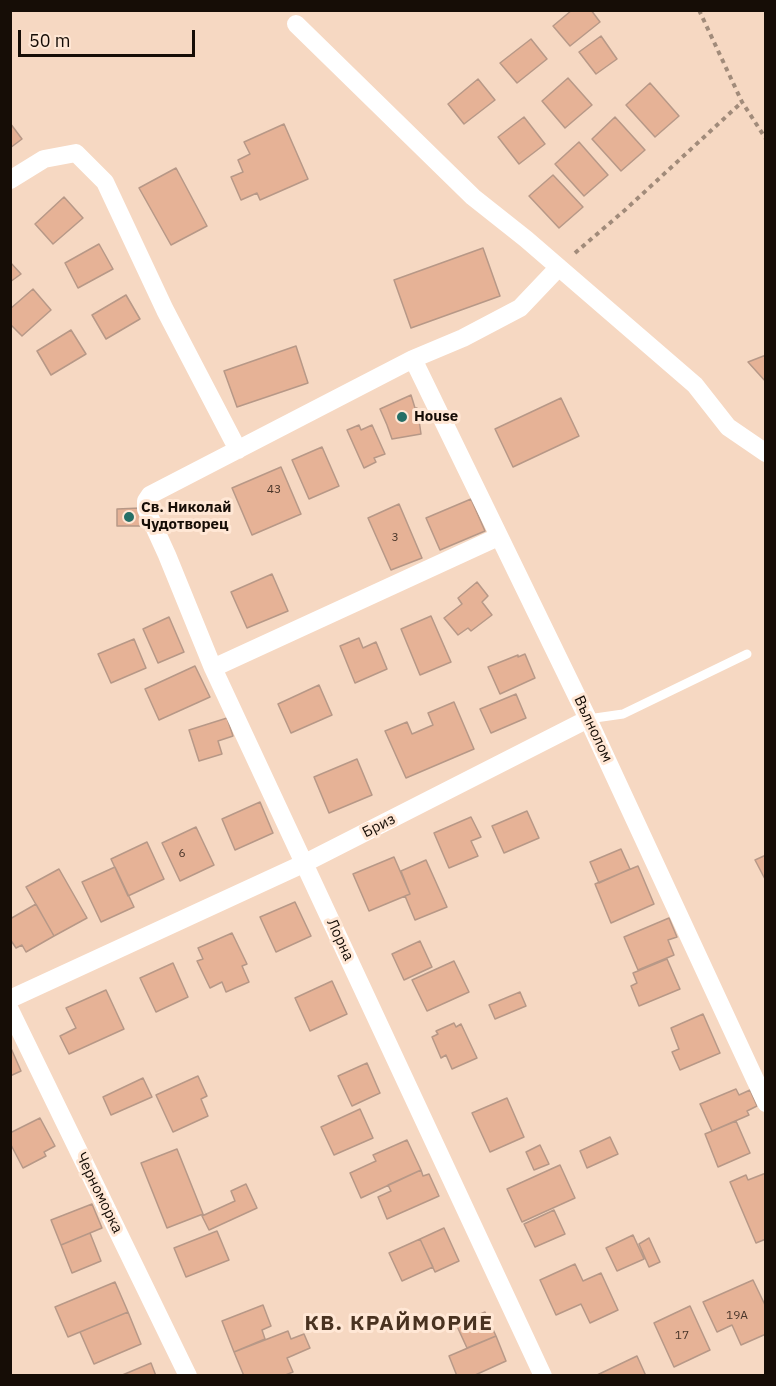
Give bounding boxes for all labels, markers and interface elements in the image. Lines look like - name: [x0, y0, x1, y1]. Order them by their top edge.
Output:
- scale bar: [21, 18, 198, 56]
- text: 50 m: [29, 29, 71, 52]
- place label: House: [414, 408, 458, 426]
- marker: House: [395, 410, 409, 424]
- house number: 43: [267, 483, 281, 497]
- place label: Св. Николай Чудотворец: [141, 499, 231, 534]
- marker: Св. Николай Чудотворец: [122, 510, 136, 524]
- house number: 3: [391, 531, 399, 545]
- street label: Вълнолом: [570, 693, 616, 765]
- street label: Бриз: [360, 810, 398, 842]
- house number: 6: [178, 847, 186, 861]
- street label: Лорна: [323, 916, 357, 964]
- street label: Черноморка: [72, 1150, 126, 1236]
- house number: 19А: [726, 1309, 748, 1323]
- district label: КВ. КРАЙМОРИЕ: [305, 1311, 493, 1337]
- house number: 17: [675, 1329, 689, 1343]

